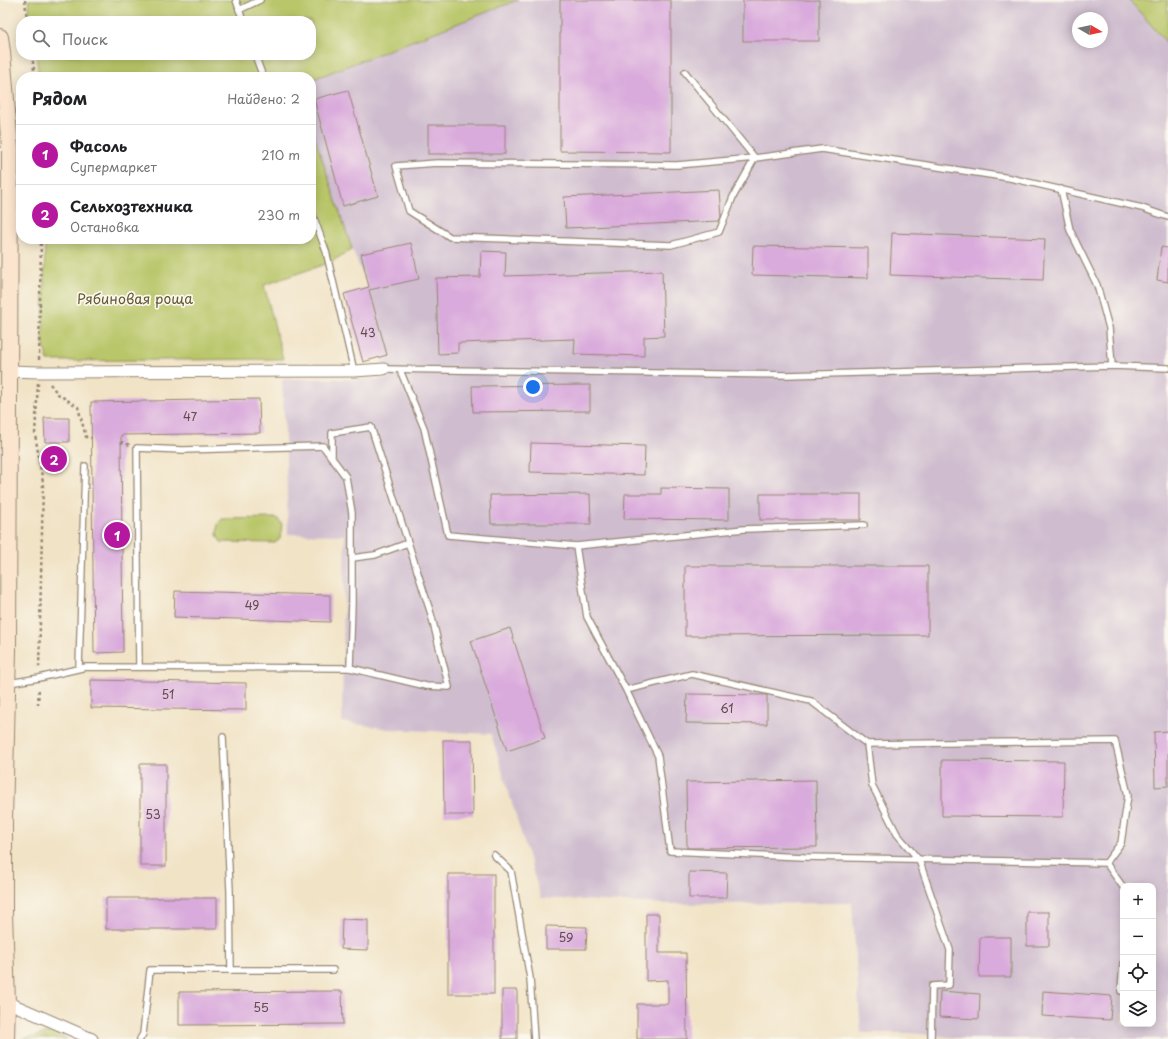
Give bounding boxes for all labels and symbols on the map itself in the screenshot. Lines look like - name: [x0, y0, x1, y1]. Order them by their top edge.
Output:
- north arrow: [1072, 12, 1108, 48]
- park label: Рябиновая роща: [77, 288, 193, 309]
- house number: 43: [360, 323, 376, 341]
- your location: [523, 377, 543, 397]
- house number: 47: [183, 407, 198, 425]
- pin: 2: [41, 444, 67, 474]
- pin: 1: [104, 520, 130, 550]
- house number: 49: [245, 596, 259, 614]
- house number: 51: [162, 685, 174, 703]
- house number: 61: [720, 699, 734, 717]
- house number: 53: [145, 805, 161, 823]
- house number: 59: [559, 928, 573, 946]
- house number: 55: [253, 998, 269, 1016]

